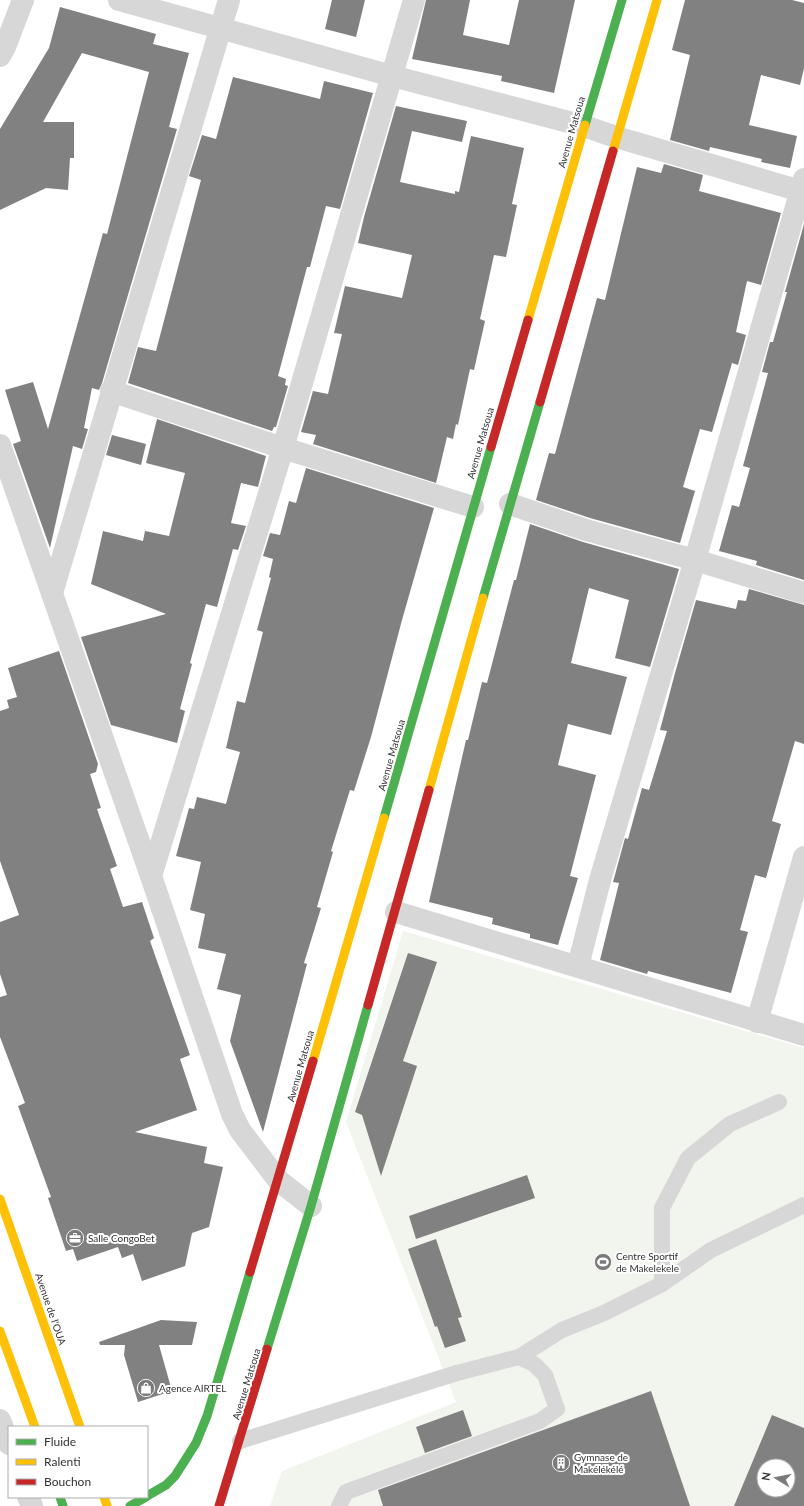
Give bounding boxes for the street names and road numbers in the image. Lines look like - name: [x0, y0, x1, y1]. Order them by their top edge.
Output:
- street label: Avenue Matsoua: [555, 95, 587, 169]
- street label: Avenue Matsoua: [464, 406, 496, 480]
- street label: Avenue Matsoua: [375, 718, 407, 792]
- street label: Avenue Matsoua: [284, 1029, 316, 1103]
- street label: Avenue de l'OUA: [33, 1271, 69, 1347]
- street label: Avenue Matsoua: [229, 1347, 263, 1421]

